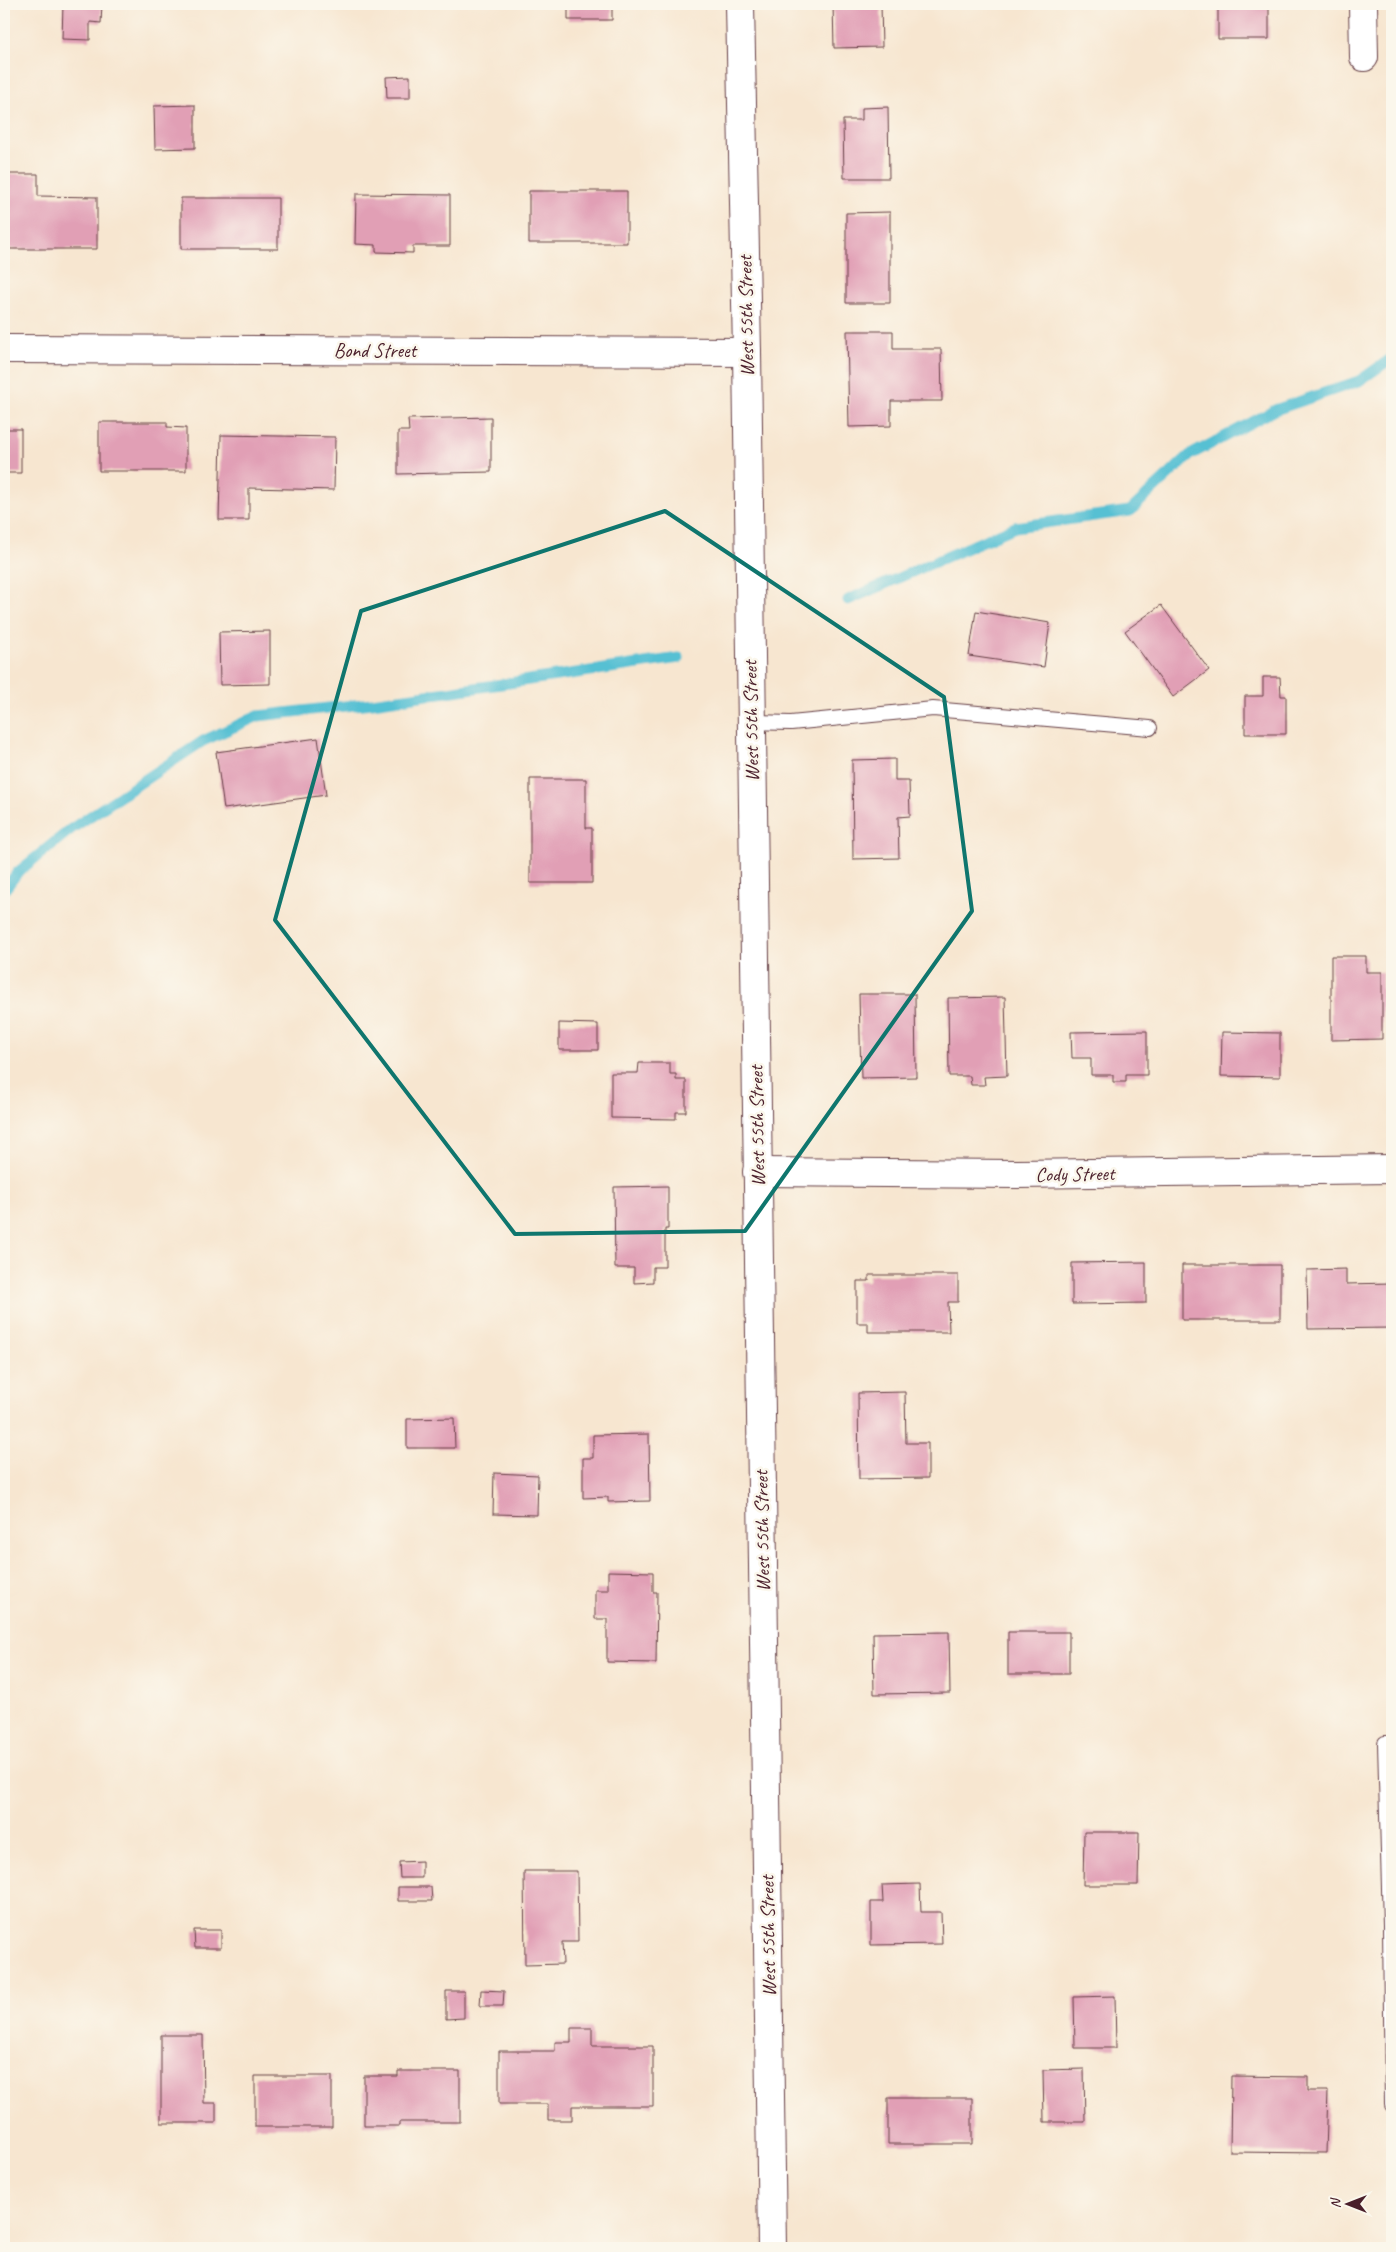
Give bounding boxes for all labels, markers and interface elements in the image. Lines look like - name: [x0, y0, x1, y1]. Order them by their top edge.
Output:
- street label: West 55th Street: [732, 253, 760, 377]
- street label: Bond Street: [334, 338, 419, 363]
- street label: West 55th Street: [737, 658, 765, 782]
- street label: West 55th Street: [743, 1063, 771, 1187]
- street label: Cody Street: [1035, 1161, 1117, 1187]
- street label: West 55th Street: [748, 1468, 776, 1592]
- street label: West 55th Street: [754, 1873, 782, 1997]
- north arrow: [1324, 2180, 1374, 2230]
- text: N: [1327, 2197, 1344, 2208]

